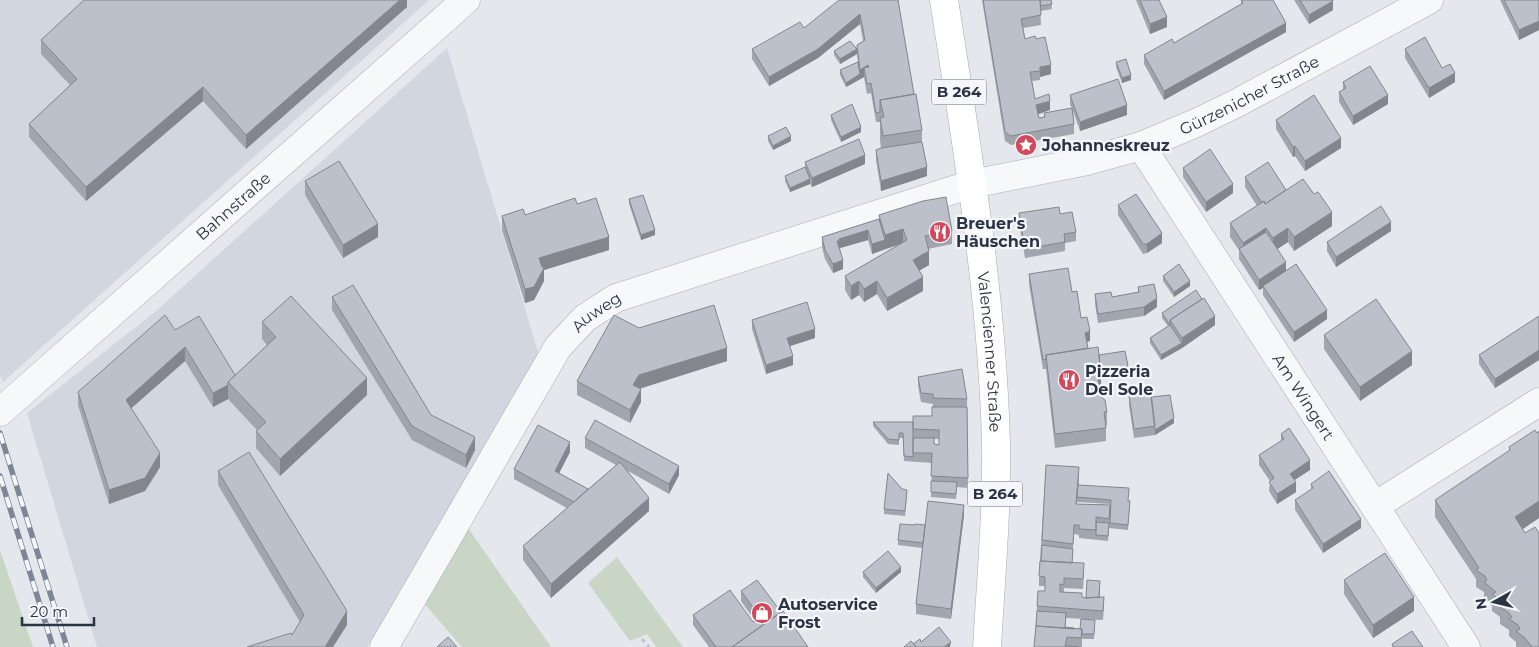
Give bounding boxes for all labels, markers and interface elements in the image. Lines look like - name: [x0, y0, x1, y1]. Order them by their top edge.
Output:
- street label: Gürzenicher Straße: [1177, 52, 1322, 139]
- road number: B 264: [932, 80, 986, 104]
- place icon: Johanneskreuz: [1014, 133, 1038, 157]
- place label: Johanneskreuz: [1041, 136, 1170, 155]
- street label: Bahnstraße: [192, 168, 274, 244]
- place label: Breuer's Häuschen: [956, 214, 1040, 251]
- restaurant icon: Breuer's Häuschen: [928, 220, 952, 244]
- street label: Valencienner Straße: [973, 270, 1005, 433]
- street label: Auweg: [568, 288, 625, 336]
- street label: Am Wingert: [1268, 350, 1339, 444]
- place label: Pizzeria Del Sole: [1085, 362, 1153, 399]
- restaurant icon: Pizzeria Del Sole: [1057, 368, 1081, 392]
- road number: B 264: [968, 482, 1022, 506]
- north arrow: [1469, 577, 1519, 627]
- scale bar: [22, 594, 95, 626]
- place label: Autoservice Frost: [777, 595, 878, 632]
- text: N: [1471, 597, 1491, 611]
- shop icon: Autoservice Frost: [750, 601, 774, 625]
- text: 20 m: [30, 602, 68, 621]

